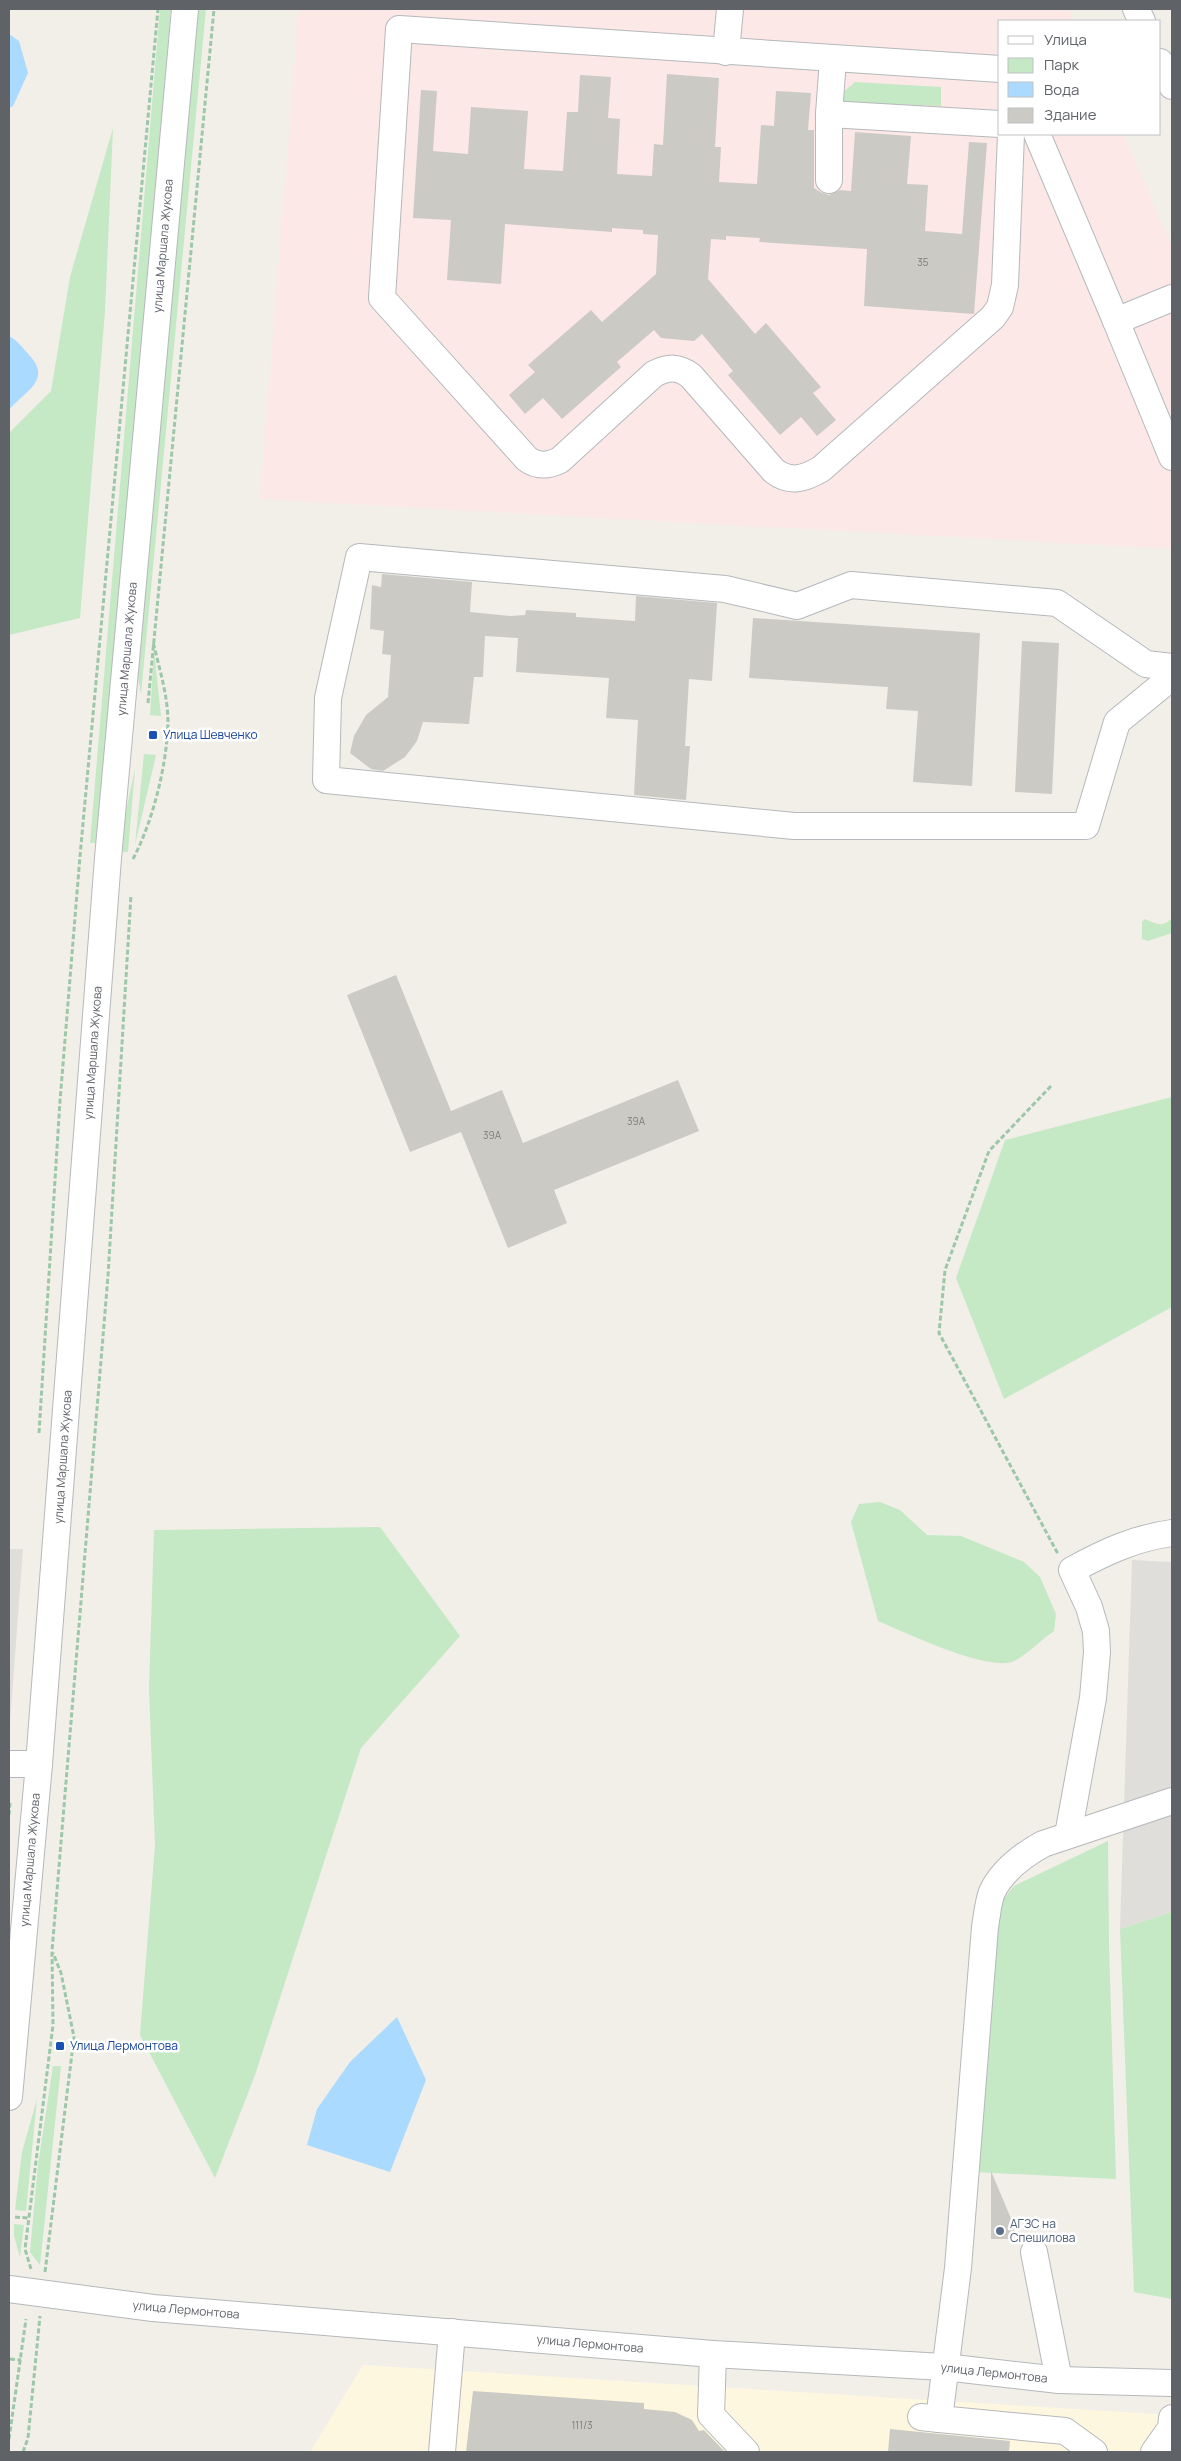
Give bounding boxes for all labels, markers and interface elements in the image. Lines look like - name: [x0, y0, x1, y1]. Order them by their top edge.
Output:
- legend: [998, 20, 1161, 135]
- text: Улица: [1044, 29, 1087, 50]
- text: Парк: [1044, 54, 1080, 75]
- text: Вода: [1044, 79, 1079, 100]
- text: Здание: [1044, 104, 1097, 125]
- street label: улица Маршала Жукова: [148, 178, 177, 314]
- house number: 35: [917, 255, 929, 269]
- street label: улица Маршала Жукова: [112, 581, 141, 717]
- place label: Улица Шевченко: [163, 726, 258, 743]
- marker: Улица Шевченко: [147, 729, 159, 741]
- street label: улица Маршала Жукова: [79, 985, 106, 1121]
- house number: 39А: [627, 1114, 646, 1128]
- house number: 39А: [483, 1128, 502, 1142]
- street label: улица Маршала Жукова: [49, 1389, 76, 1525]
- street label: улица Маршала Жукова: [15, 1792, 44, 1928]
- place label: Улица Лермонтова: [70, 2037, 178, 2054]
- marker: Улица Лермонтова: [54, 2040, 66, 2052]
- place label: АГЗС на Спешилова: [1010, 2215, 1075, 2246]
- marker: АГЗС на Спешилова: [994, 2225, 1006, 2237]
- street label: улица Лермонтова: [132, 2296, 240, 2323]
- street label: улица Лермонтова: [536, 2330, 644, 2357]
- street label: улица Лермонтова: [940, 2358, 1048, 2387]
- house number: 111/3: [571, 2418, 593, 2432]

